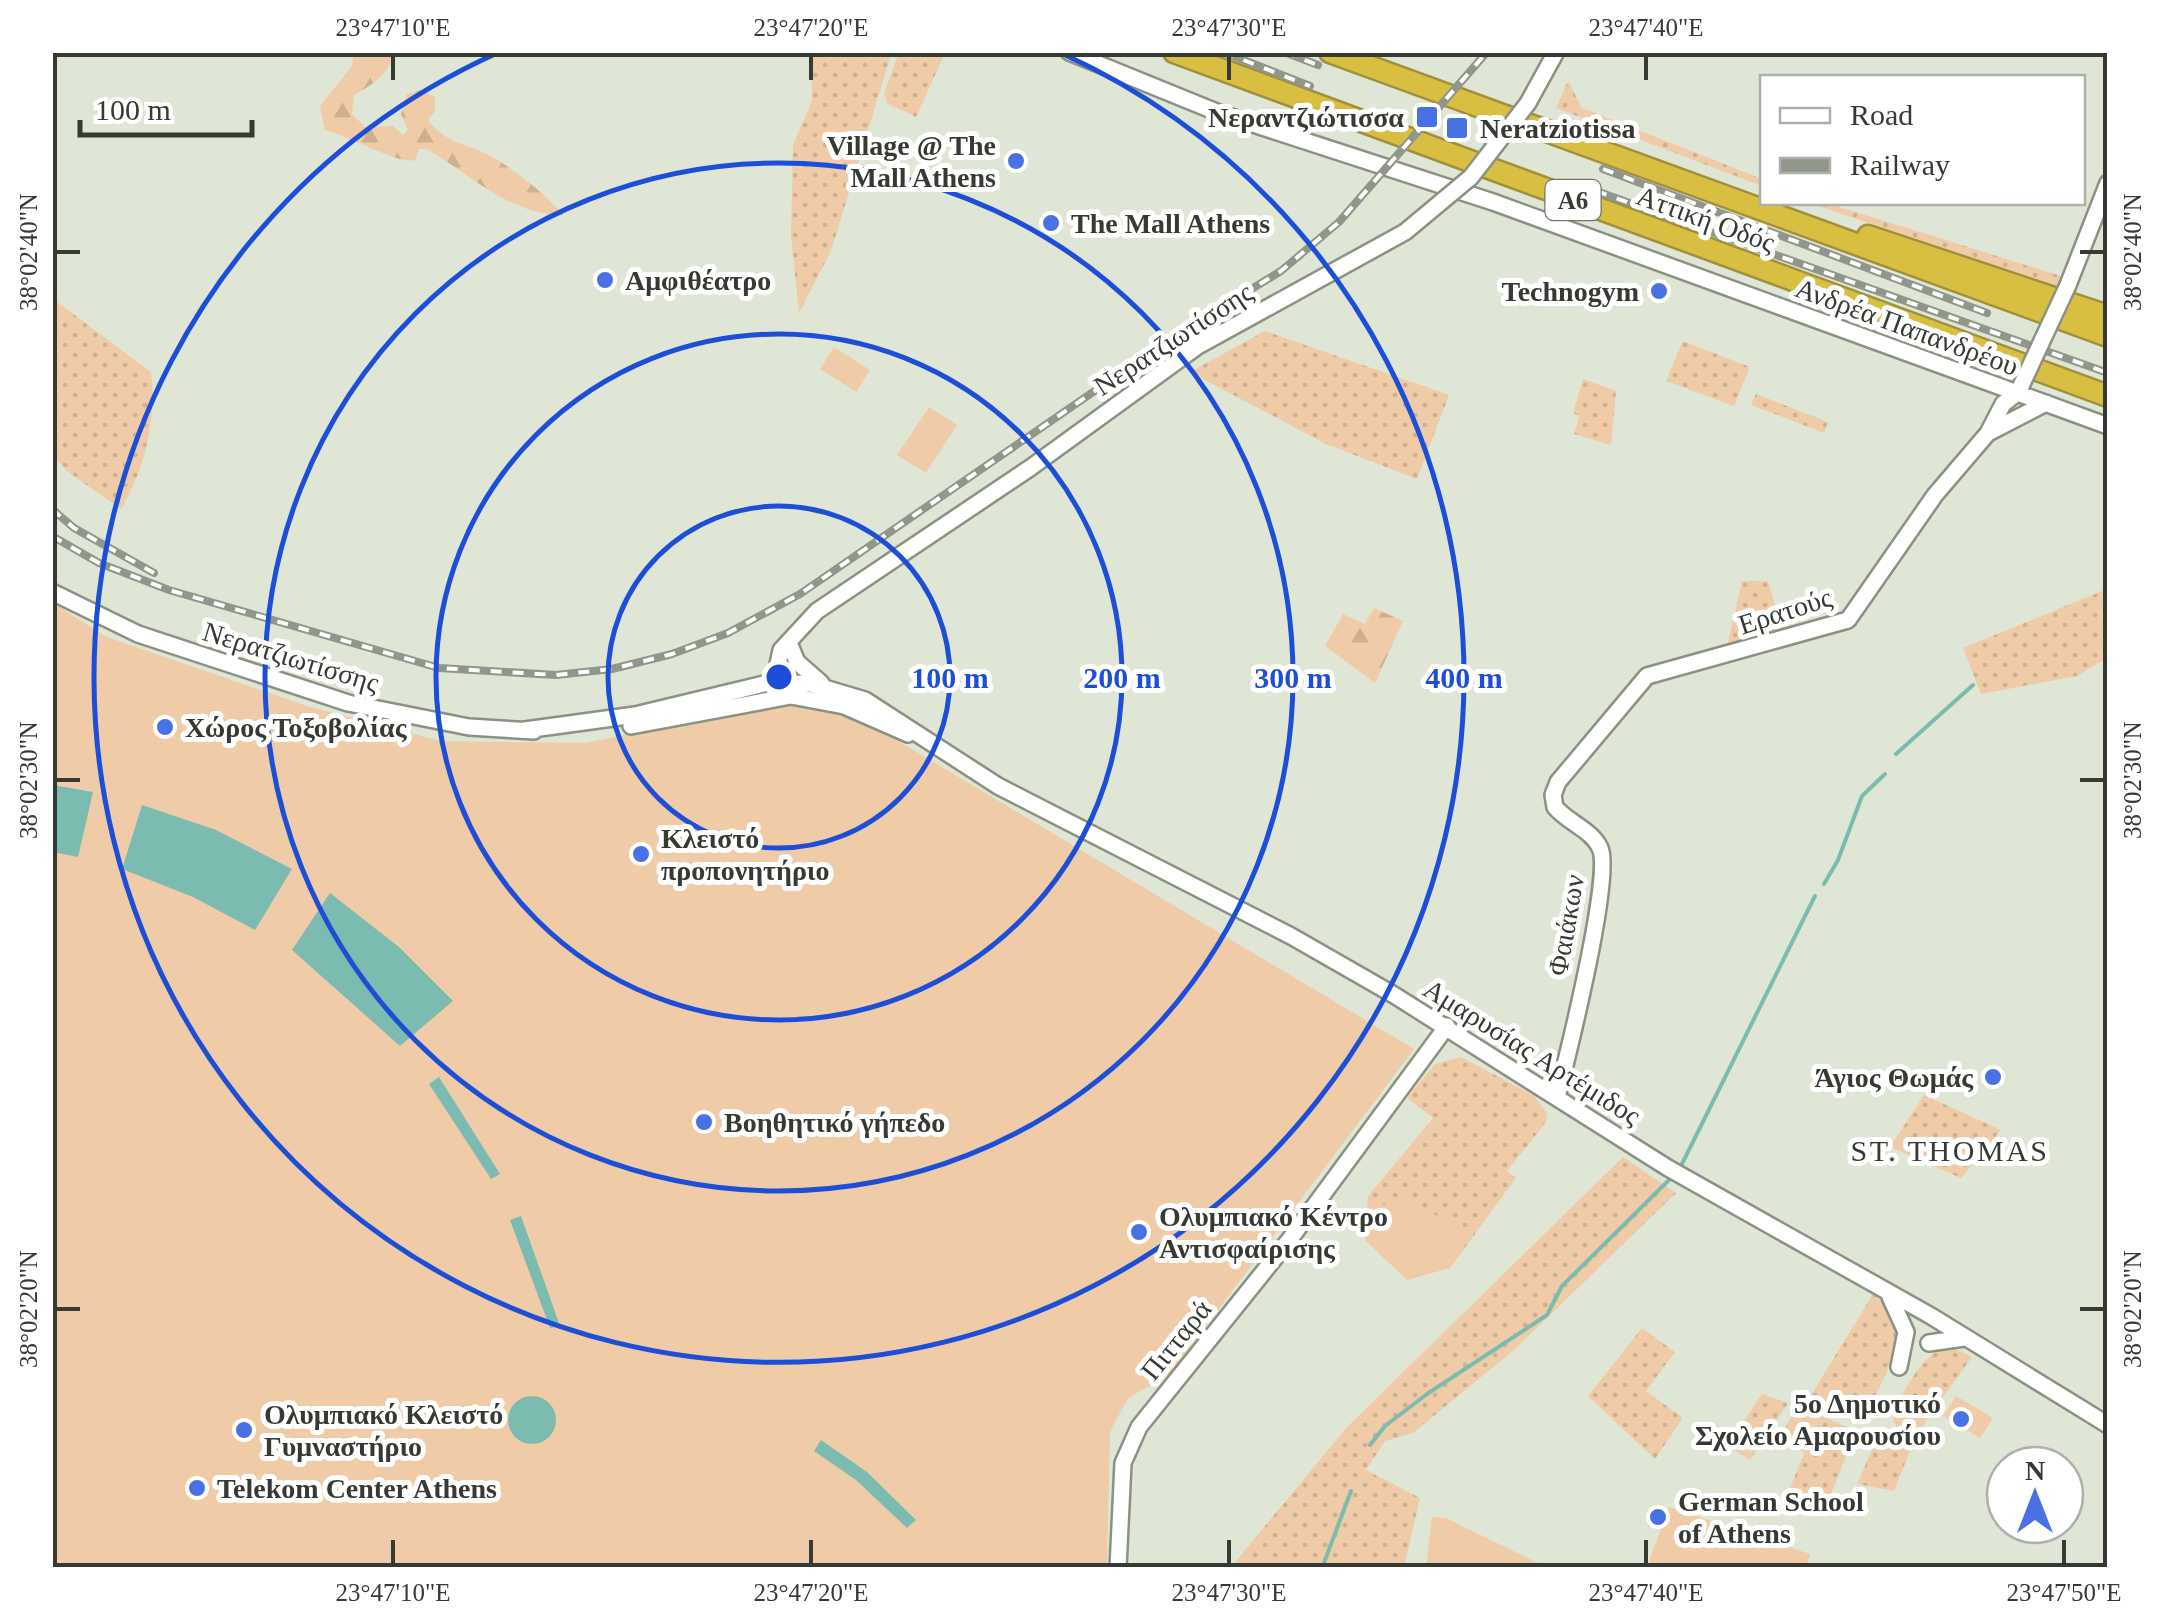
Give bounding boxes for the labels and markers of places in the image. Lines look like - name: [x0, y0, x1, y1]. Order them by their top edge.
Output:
- place label: Νεραντζιώτισσα: [1208, 102, 1404, 133]
- marker: Νεραντζιώτισσα: [1414, 104, 1440, 130]
- place label: Neratziotissa: [1480, 113, 1636, 144]
- marker: Neratziotissa: [1444, 115, 1470, 141]
- place label: Village @ The Mall Athens: [827, 130, 996, 193]
- marker: Village @ The Mall Athens: [1005, 150, 1027, 172]
- place label: The Mall Athens: [1071, 208, 1270, 239]
- marker: The Mall Athens: [1040, 212, 1062, 234]
- place label: Αμφιθέατρο: [625, 265, 771, 296]
- marker: Αμφιθέατρο: [594, 269, 616, 291]
- place label: Technogym: [1502, 276, 1639, 307]
- marker: Technogym: [1648, 280, 1670, 302]
- centre of rings: [761, 659, 797, 695]
- place label: Χώρος Τοξοβολίας: [185, 712, 408, 743]
- marker: Χώρος Τοξοβολίας: [154, 716, 176, 738]
- place label: Κλειστό προπονητήριο: [661, 823, 830, 886]
- marker: Κλειστό προπονητήριο: [630, 843, 652, 865]
- place label: Άγιος Θωμάς: [1814, 1062, 1974, 1093]
- marker: Άγιος Θωμάς: [1982, 1066, 2004, 1088]
- place label: Βοηθητικό γήπεδο: [724, 1107, 945, 1138]
- marker: Βοηθητικό γήπεδο: [693, 1111, 715, 1133]
- place label: Ολυμπιακό Κέντρο Αντισφαίρισης: [1159, 1201, 1388, 1264]
- marker: Ολυμπιακό Κέντρο Αντισφαίρισης: [1128, 1221, 1150, 1243]
- place label: 5ο Δημοτικό Σχολείο Αμαρουσίου: [1695, 1388, 1941, 1451]
- place label: Ολυμπιακό Κλειστό Γυμναστήριο: [264, 1399, 503, 1462]
- marker: 5ο Δημοτικό Σχολείο Αμαρουσίου: [1950, 1408, 1972, 1430]
- marker: Ολυμπιακό Κλειστό Γυμναστήριο: [233, 1419, 255, 1441]
- place label: Telekom Center Athens: [217, 1473, 497, 1504]
- marker: Telekom Center Athens: [186, 1477, 208, 1499]
- place label: German School of Athens: [1678, 1486, 1864, 1549]
- marker: German School of Athens: [1647, 1506, 1669, 1528]

